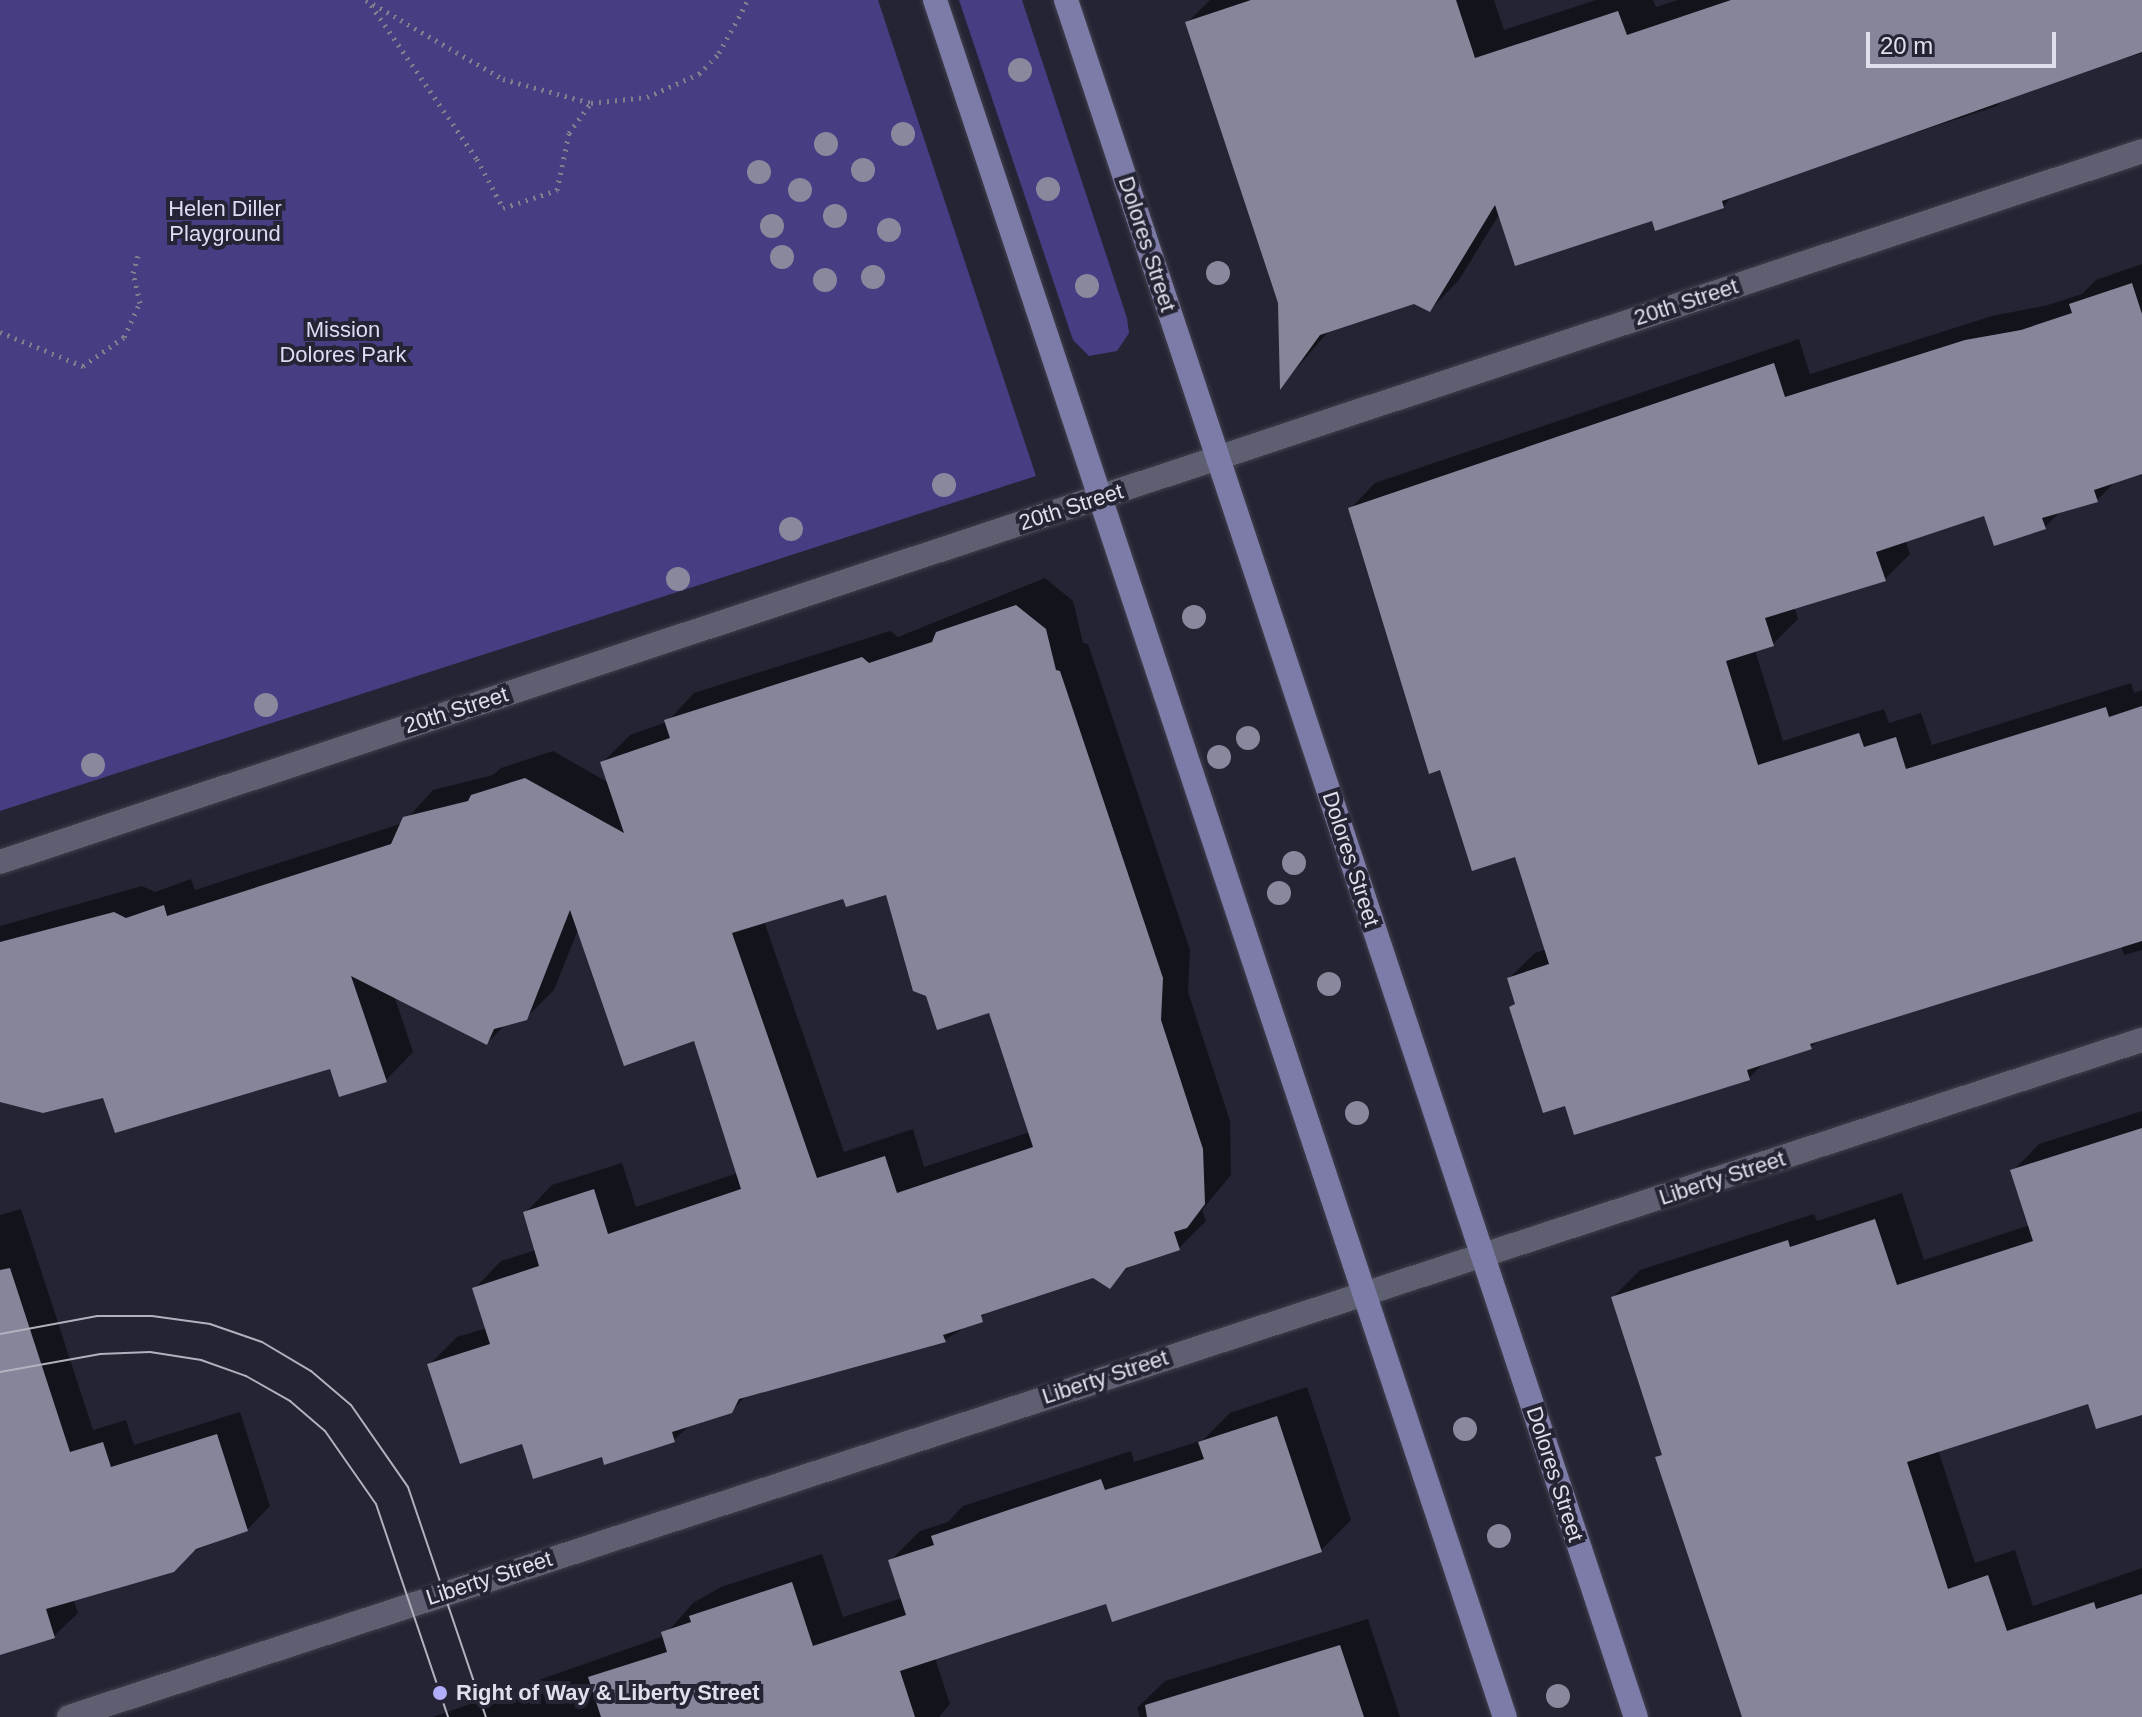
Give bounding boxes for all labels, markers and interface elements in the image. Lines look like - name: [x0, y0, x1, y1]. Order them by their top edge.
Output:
- scale bar: [1870, 16, 2060, 66]
- text: 20 m: [1880, 32, 1933, 59]
- street label: Dolores Street: [1113, 173, 1181, 315]
- park label: Helen Diller Playground: [168, 195, 282, 246]
- street label: 20th Street: [1631, 273, 1741, 331]
- park label: Mission Dolores Park: [279, 316, 407, 368]
- street label: 20th Street: [1016, 478, 1126, 536]
- street label: 20th Street: [401, 681, 511, 739]
- street label: Dolores Street: [1317, 788, 1385, 930]
- street label: Liberty Street: [1656, 1145, 1788, 1211]
- street label: Liberty Street: [1039, 1344, 1171, 1410]
- street label: Dolores Street: [1521, 1403, 1589, 1545]
- street label: Liberty Street: [423, 1545, 555, 1611]
- place label: Right of Way & Liberty Street: [456, 1680, 760, 1706]
- marker: Right of Way & Liberty Street: [431, 1684, 449, 1702]

